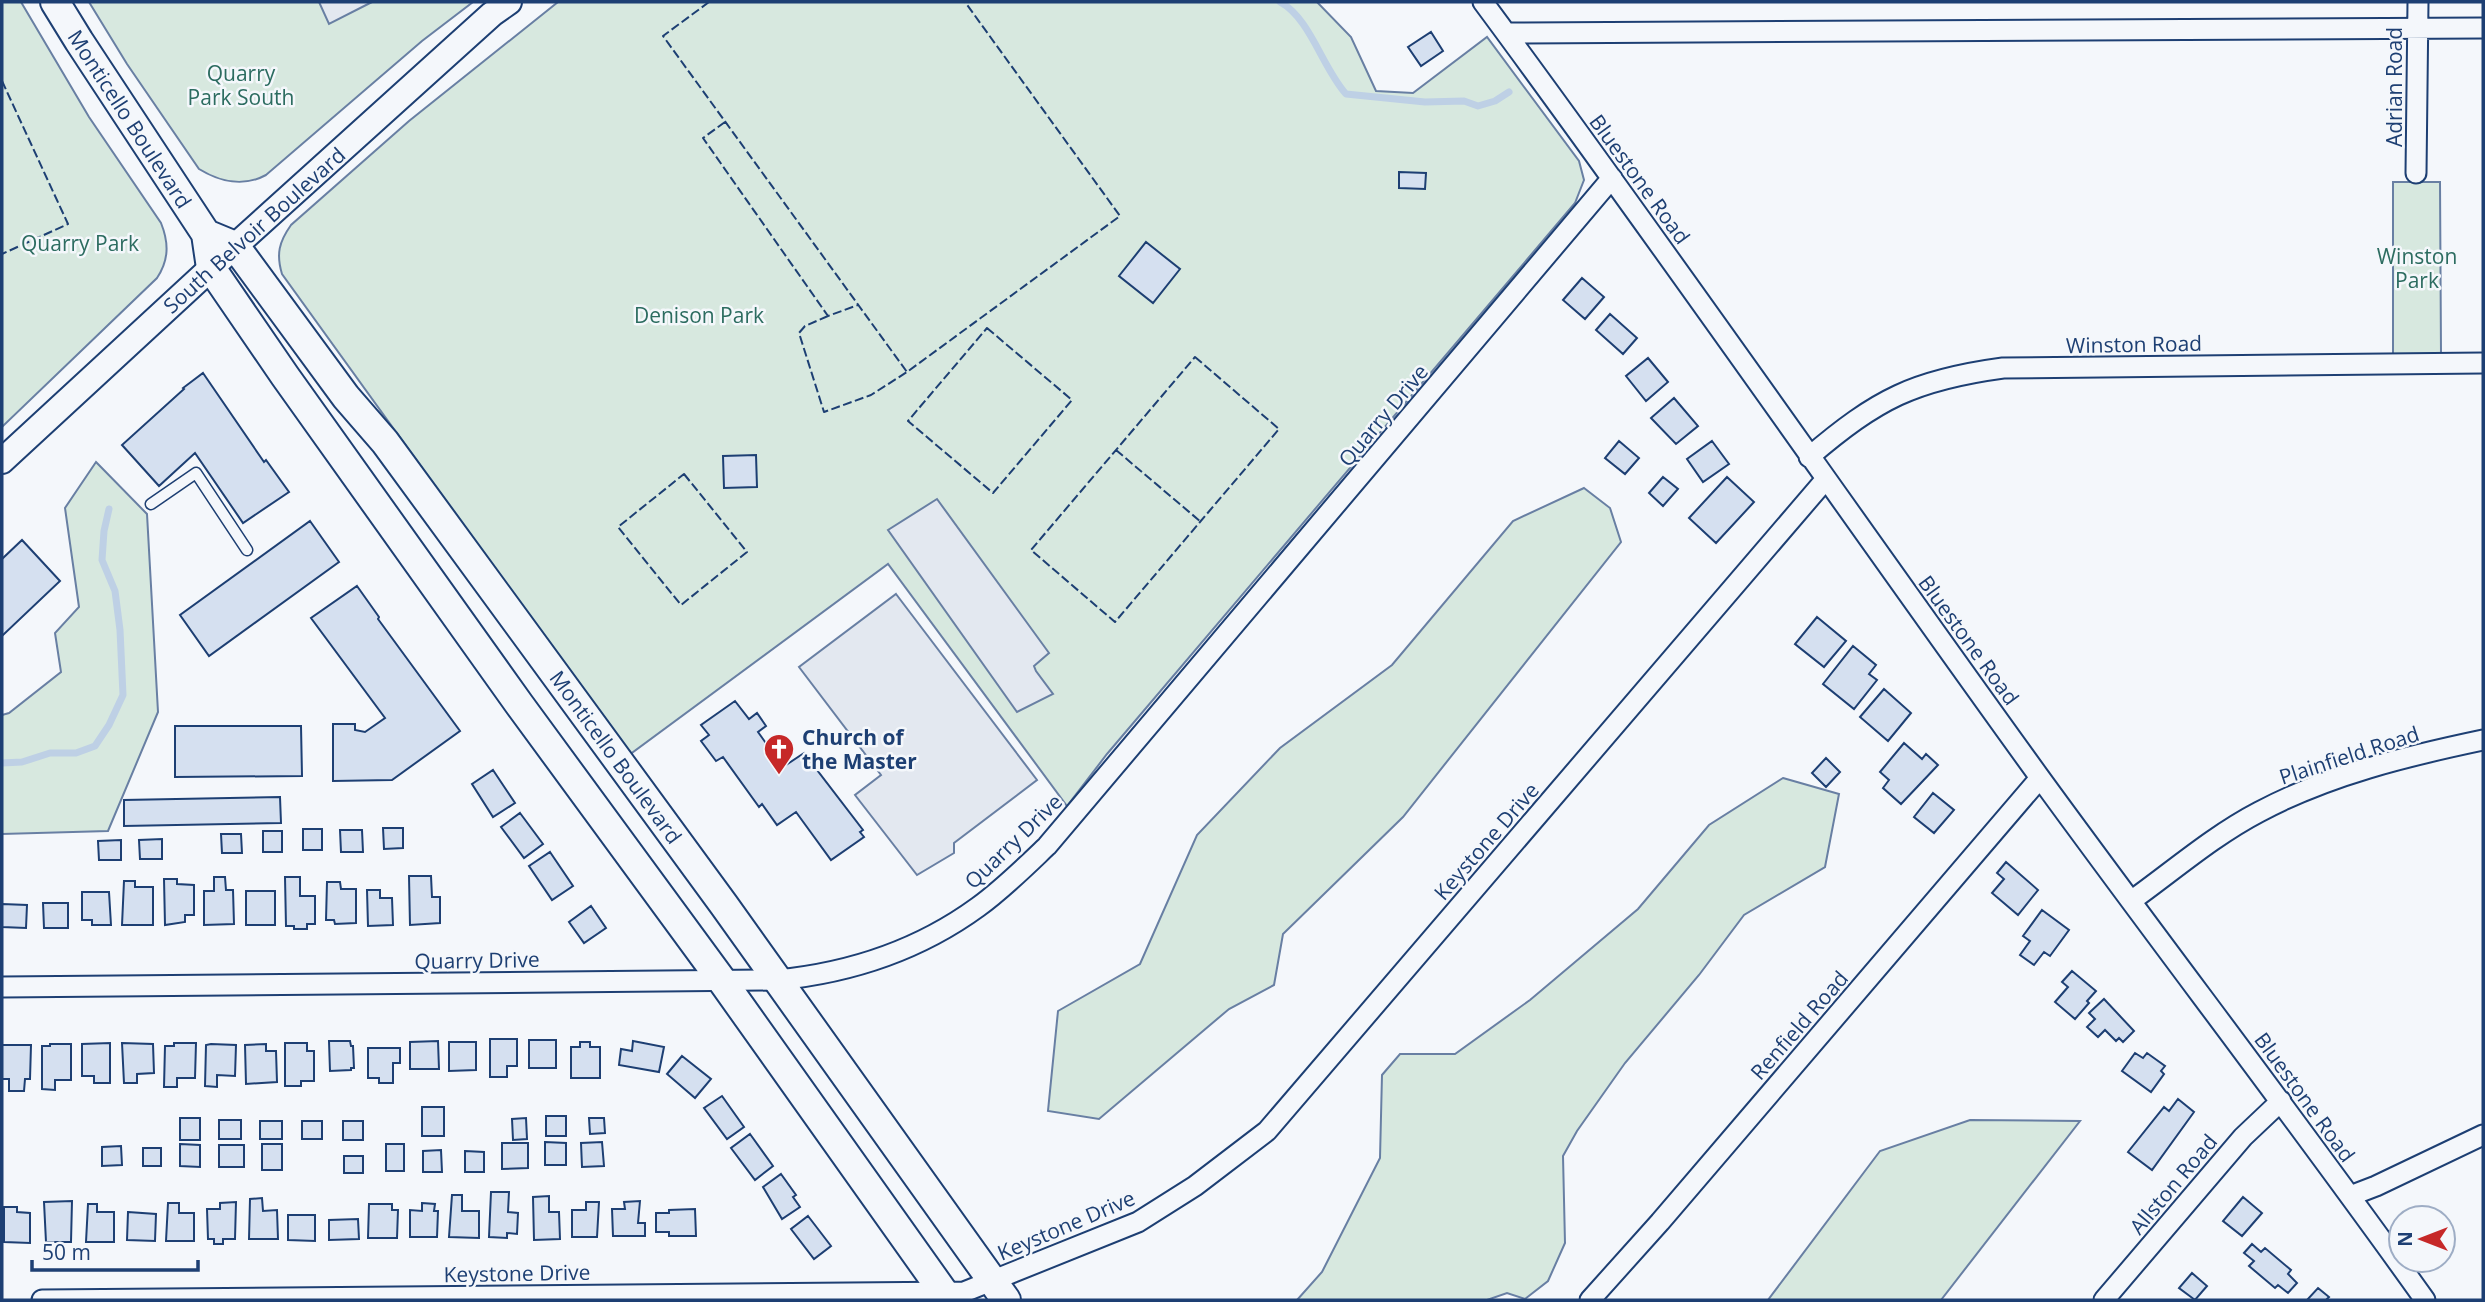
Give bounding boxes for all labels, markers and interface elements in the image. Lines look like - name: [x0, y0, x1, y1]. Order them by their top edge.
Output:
- street label: Monticello Boulevard: [62, 24, 198, 214]
- street label: Adrian Road: [2380, 27, 2408, 147]
- park label: Quarry Park South: [188, 59, 294, 111]
- street label: Bluestone Road: [1583, 109, 1697, 249]
- street label: South Belvoir Boulevard: [157, 141, 351, 319]
- park label: Quarry Park: [21, 229, 139, 257]
- park label: Winston Park: [2377, 242, 2457, 294]
- park label: Denison Park: [634, 301, 764, 329]
- street label: Winston Road: [2066, 329, 2202, 359]
- street label: Quarry Drive: [1332, 358, 1434, 472]
- street label: Bluestone Road: [1912, 570, 2026, 710]
- street label: Monticello Boulevard: [544, 665, 688, 849]
- street label: Plainfield Road: [2275, 719, 2423, 791]
- place label: Church of the Master: [802, 723, 917, 775]
- church icon: Church of the Master: [762, 732, 796, 776]
- street label: Keystone Drive: [1427, 776, 1545, 906]
- street label: Quarry Drive: [958, 787, 1068, 895]
- street label: Quarry Drive: [414, 945, 540, 975]
- street label: Renfield Road: [1744, 965, 1854, 1085]
- street label: Bluestone Road: [2248, 1027, 2362, 1167]
- street label: Allston Road: [2123, 1128, 2223, 1240]
- street label: Keystone Drive: [993, 1183, 1139, 1267]
- north arrow: [2387, 1204, 2457, 1274]
- scale bar: [32, 1228, 198, 1272]
- text: N: [2392, 1231, 2418, 1247]
- text: 50 m: [42, 1238, 91, 1266]
- street label: Keystone Drive: [443, 1258, 591, 1288]

